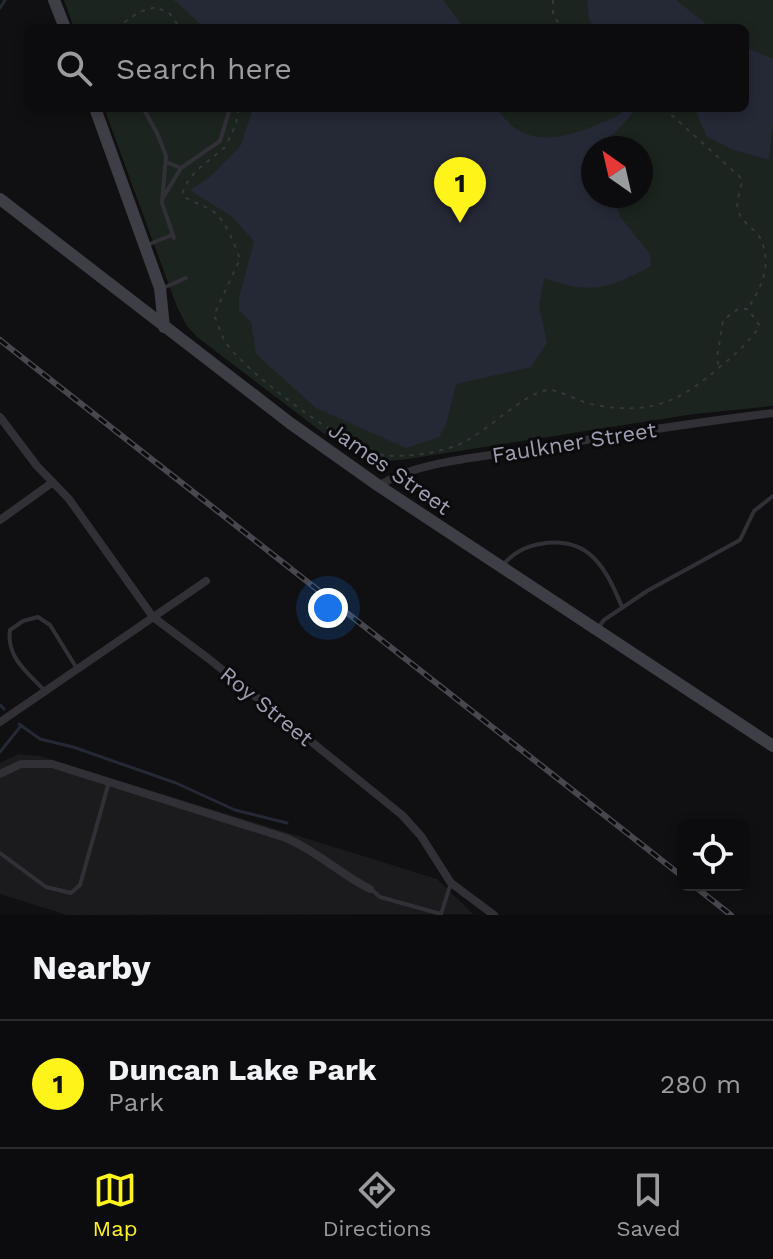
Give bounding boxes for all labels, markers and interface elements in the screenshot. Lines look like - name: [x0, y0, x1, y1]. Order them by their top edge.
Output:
- search box: [24, 24, 749, 112]
- icon: search: [52, 46, 96, 90]
- text: Search here: [116, 51, 292, 86]
- north arrow: [581, 136, 653, 208]
- pin: 1: [434, 157, 486, 223]
- street label: James Street: [324, 417, 456, 520]
- street label: Faulkner Street: [490, 417, 658, 468]
- your location: [308, 588, 348, 628]
- street label: Roy Street: [215, 662, 318, 751]
- map controls: [677, 819, 749, 891]
- button: locate: [677, 819, 749, 891]
- text: Nearby: [32, 947, 151, 987]
- text: Duncan Lake Park: [108, 1052, 376, 1087]
- text: 1: [52, 1069, 64, 1099]
- text: 280 m: [660, 1069, 741, 1099]
- text: Park: [108, 1087, 164, 1117]
- tab: Map: [93, 1168, 137, 1241]
- tab: Directions: [323, 1168, 431, 1241]
- tab: Saved: [617, 1168, 680, 1241]

